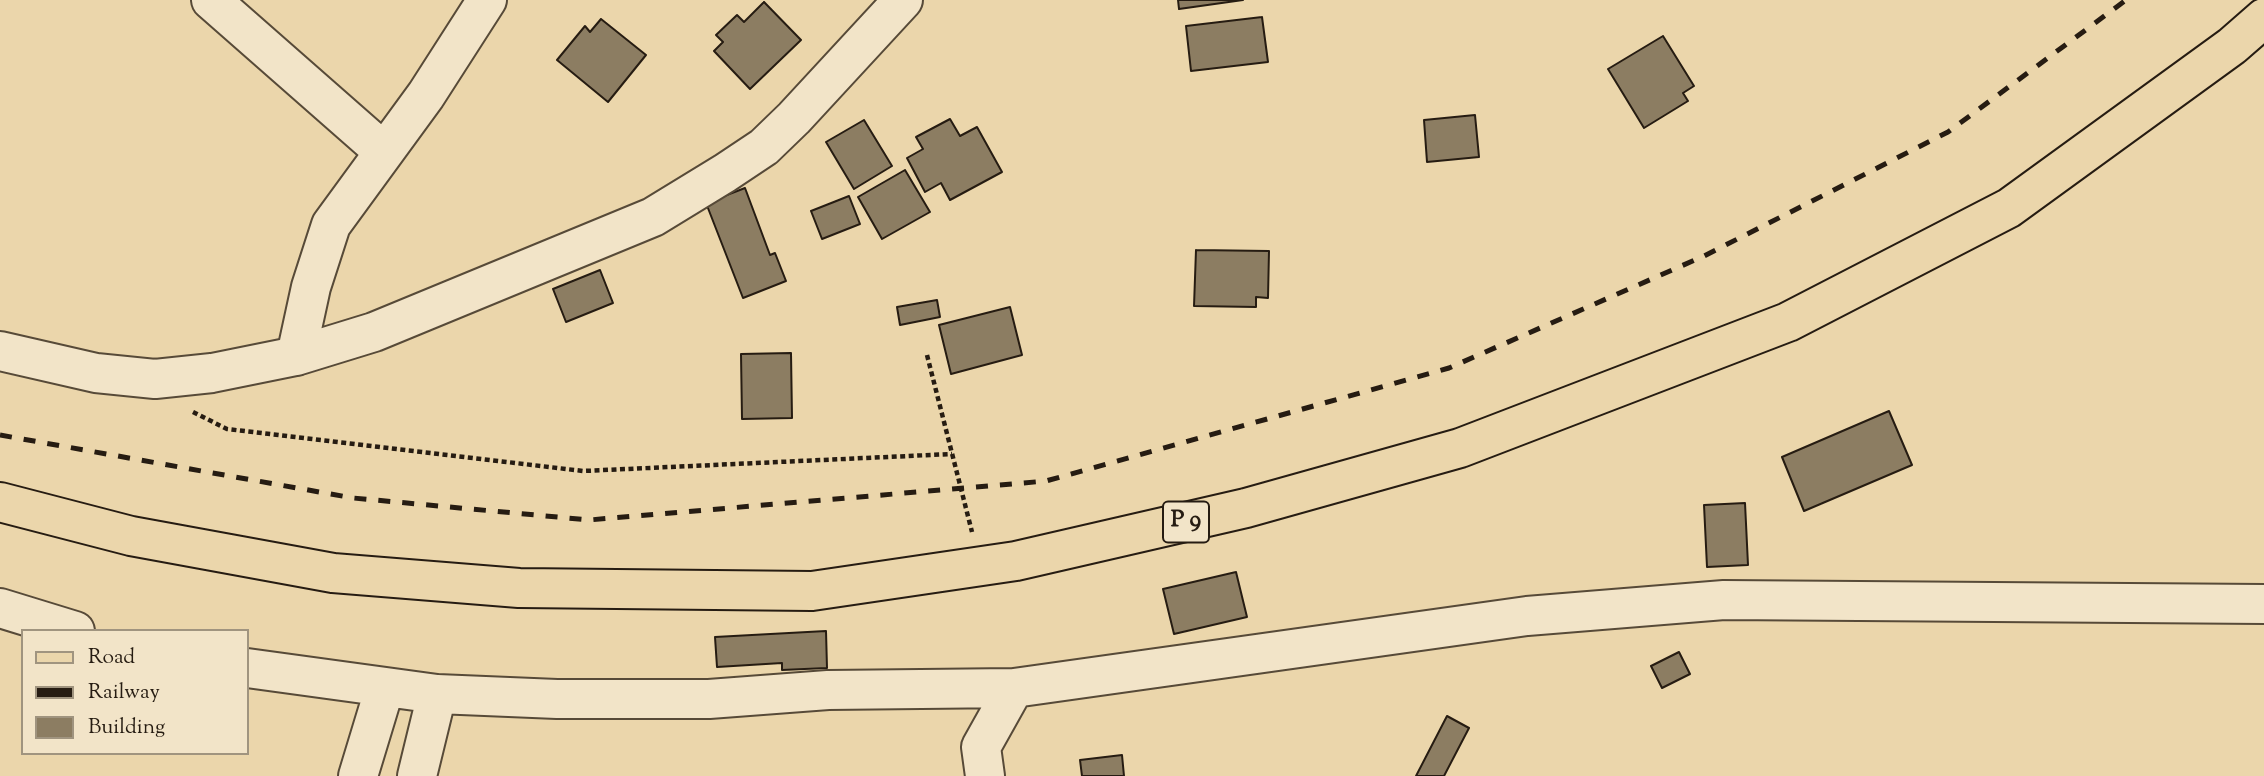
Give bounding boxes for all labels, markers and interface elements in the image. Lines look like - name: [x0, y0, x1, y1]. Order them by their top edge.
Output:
- road number: P 9: [1163, 502, 1209, 542]
- legend: [21, 629, 248, 755]
- text: Road: [88, 643, 135, 673]
- text: Railway: [88, 678, 160, 708]
- text: Building: [88, 713, 165, 743]

